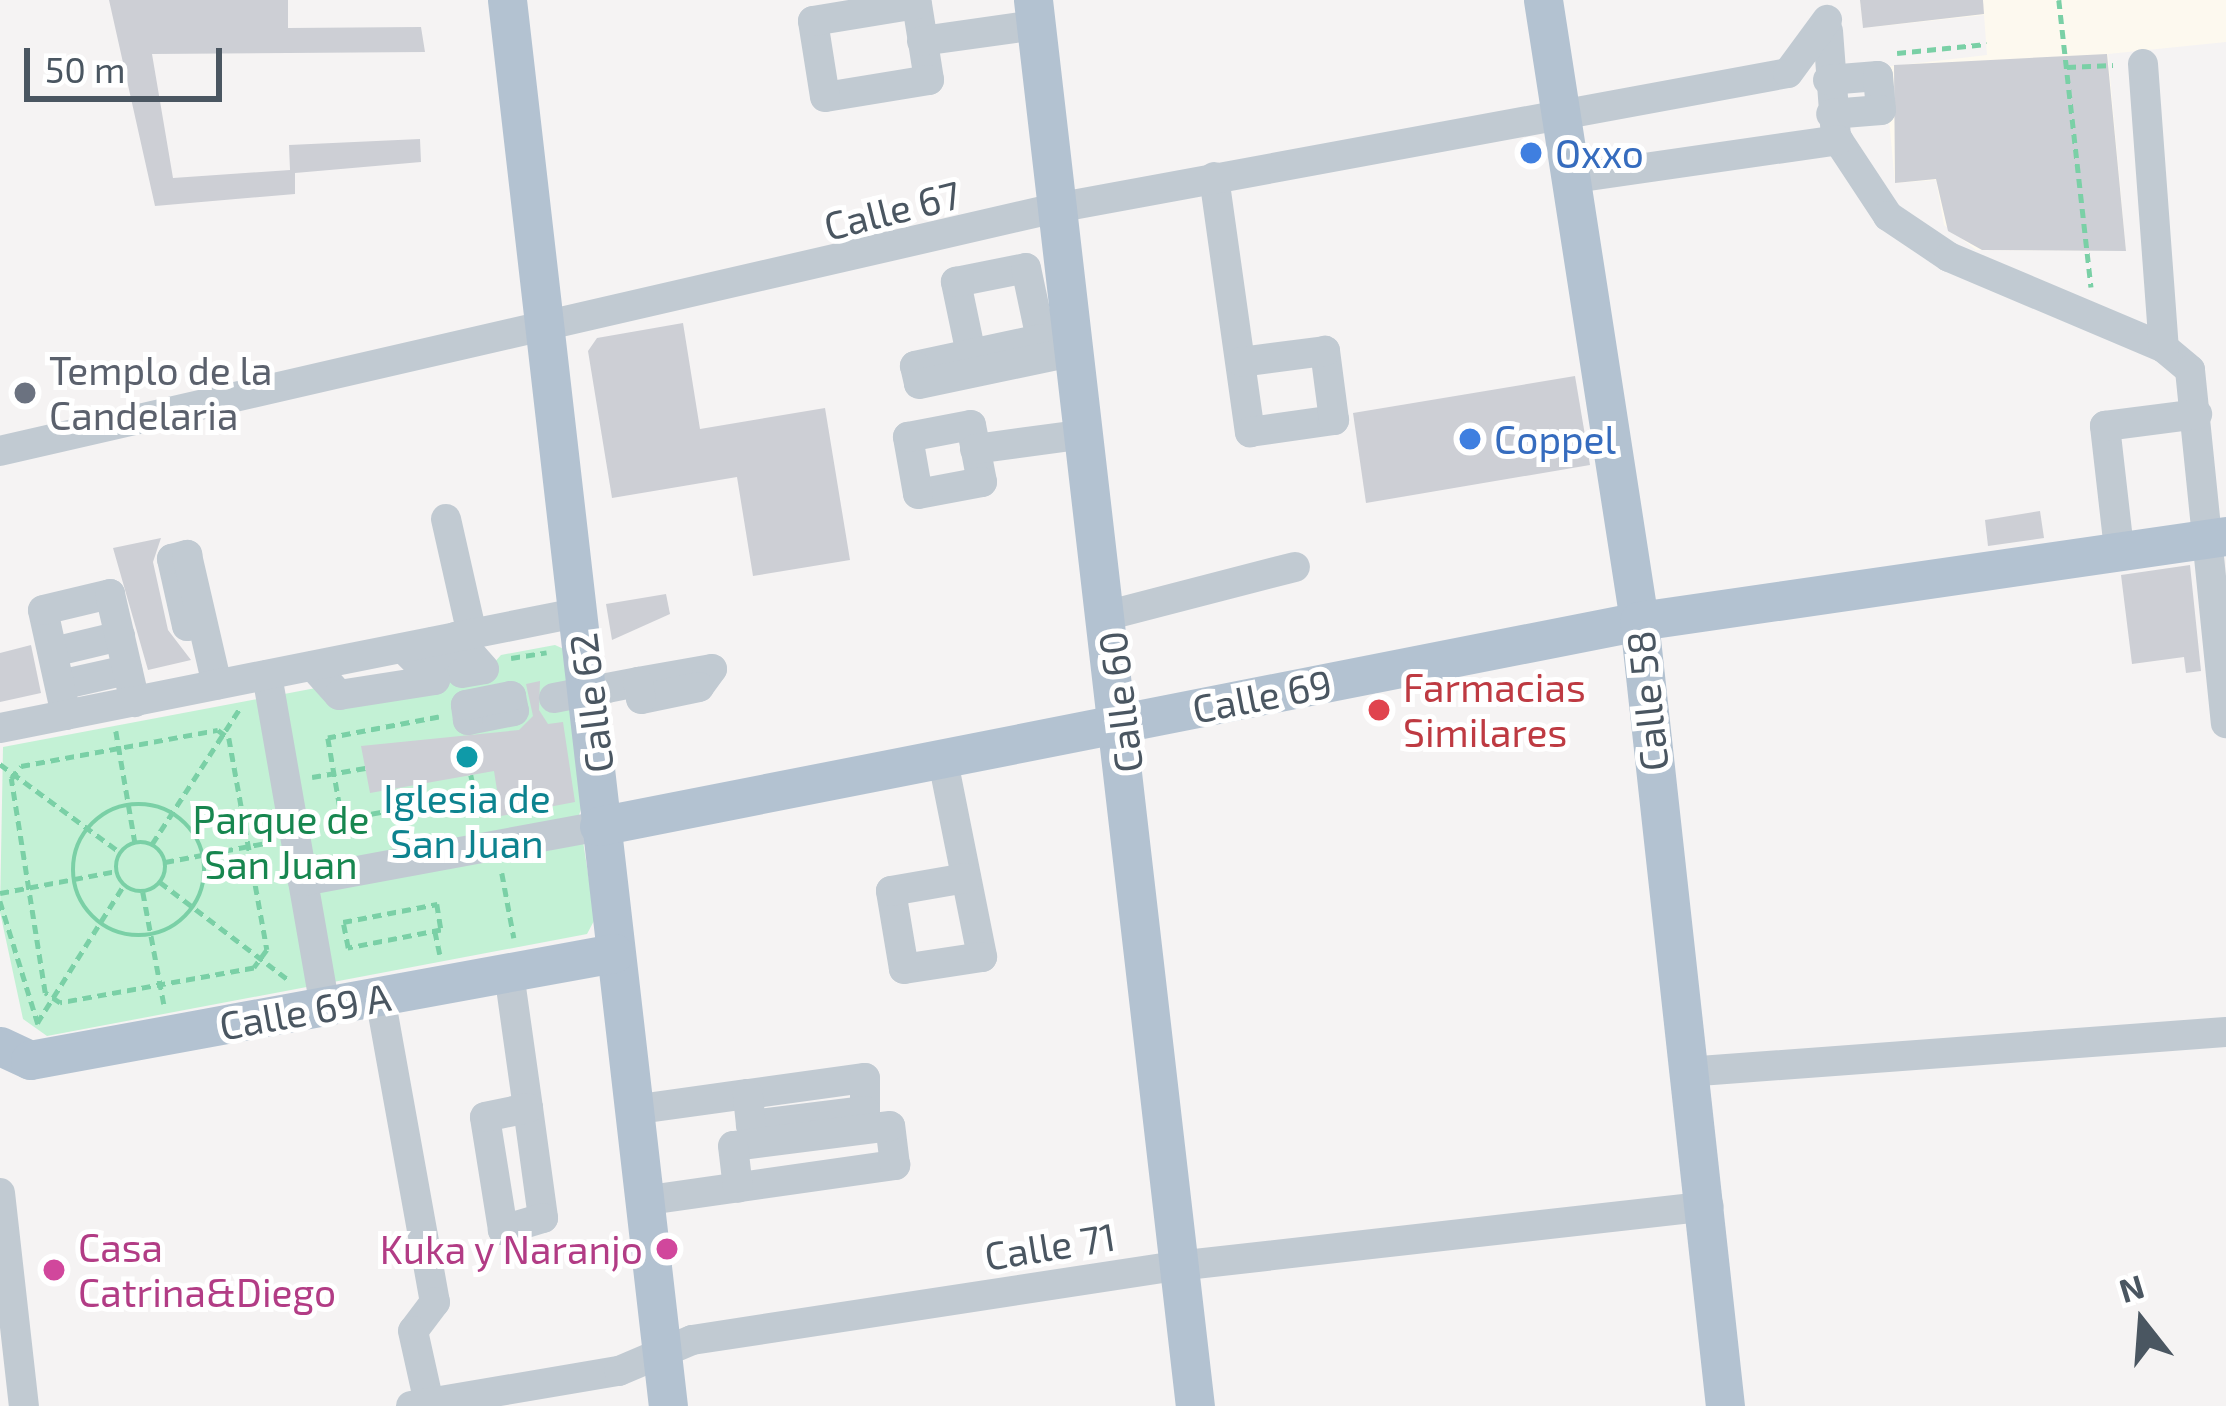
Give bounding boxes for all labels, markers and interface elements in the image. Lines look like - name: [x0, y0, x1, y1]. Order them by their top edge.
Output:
- scale bar: [30, 24, 228, 98]
- text: 50 m: [45, 47, 126, 90]
- place label: Oxxo: [1555, 130, 1644, 176]
- marker: Oxxo: [1518, 140, 1544, 166]
- street label: Calle 67: [819, 171, 965, 249]
- place label: Templo de la Candelaria: [49, 348, 272, 439]
- marker: Templo de la Candelaria: [12, 380, 38, 406]
- place label: Coppel: [1494, 416, 1616, 462]
- marker: Coppel: [1457, 426, 1483, 452]
- street label: Calle 58: [1616, 628, 1678, 774]
- street label: Calle 60: [1088, 629, 1152, 775]
- street label: Calle 62: [559, 630, 623, 776]
- street label: Calle 69: [1188, 660, 1336, 732]
- place label: Farmacias Similares: [1403, 665, 1586, 756]
- marker: Farmacias Similares: [1366, 697, 1392, 723]
- marker: Iglesia de San Juan: [454, 744, 480, 770]
- place label: Iglesia de San Juan: [383, 776, 551, 867]
- park label: Parque de San Juan: [193, 797, 369, 888]
- street label: Calle 69 A: [215, 973, 395, 1049]
- street label: Calle 71: [981, 1213, 1119, 1279]
- place label: Casa Catrina&Diego: [78, 1225, 336, 1316]
- place label: Kuka y Naranjo: [378, 1226, 643, 1272]
- marker: Kuka y Naranjo: [654, 1236, 680, 1262]
- marker: Casa Catrina&Diego: [41, 1257, 67, 1283]
- north arrow: [2082, 1262, 2202, 1382]
- text: N: [2114, 1265, 2149, 1310]

